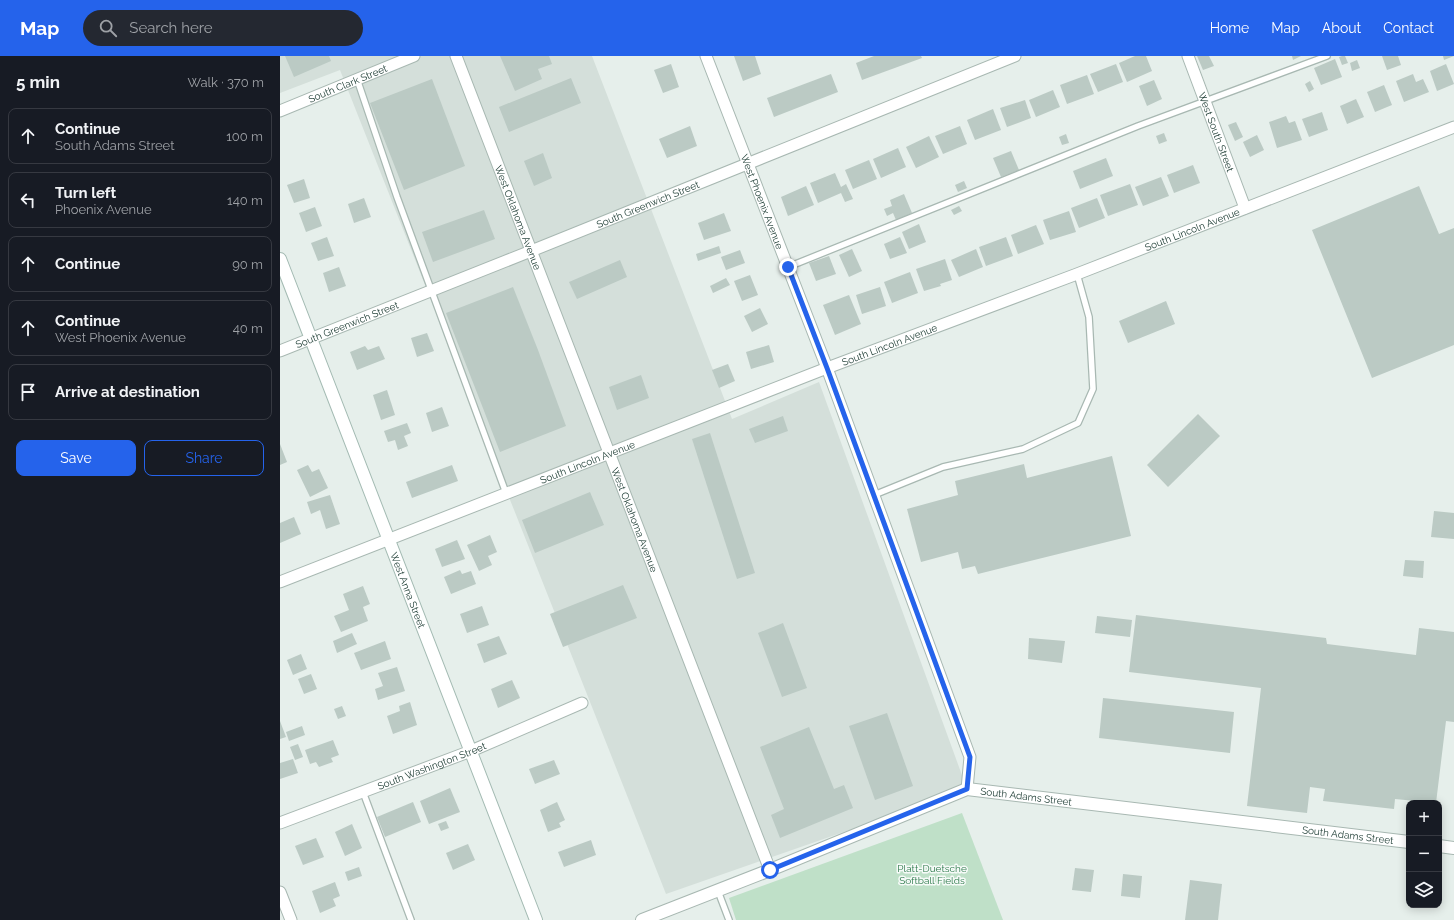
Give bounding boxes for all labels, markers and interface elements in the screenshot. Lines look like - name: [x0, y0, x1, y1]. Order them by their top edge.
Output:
- search box: [83, 10, 363, 46]
- text: Map: [20, 17, 59, 39]
- icon: search: [97, 17, 119, 39]
- text: Search here: [129, 19, 213, 37]
- text: Home: [1210, 20, 1249, 36]
- text: Map: [1271, 20, 1300, 36]
- text: About: [1322, 20, 1361, 36]
- text: Contact: [1383, 20, 1434, 36]
- street label: South Clark Street: [307, 62, 389, 104]
- text: 5 min: [16, 72, 60, 92]
- text: Walk · 370 m: [187, 75, 264, 90]
- street label: West South Street: [1197, 91, 1237, 174]
- text: Continue: [55, 120, 120, 138]
- icon: ahead: [17, 125, 39, 147]
- text: 100 m: [226, 129, 263, 144]
- text: South Adams Street: [55, 138, 175, 153]
- street label: West Phoenix Avenue: [739, 152, 786, 251]
- street label: West Oklahoma Avenue: [493, 164, 543, 271]
- street label: South Greenwich Street: [595, 178, 701, 230]
- text: Turn left: [55, 184, 116, 202]
- icon: left: [17, 189, 39, 211]
- text: 140 m: [227, 193, 263, 208]
- text: Phoenix Avenue: [55, 202, 152, 217]
- street label: South Lincoln Avenue: [1143, 206, 1241, 253]
- icon: ahead: [17, 253, 39, 275]
- text: Continue: [55, 255, 120, 273]
- text: 90 m: [232, 257, 263, 272]
- route end: [779, 258, 797, 276]
- street label: South Greenwich Street: [294, 299, 401, 350]
- text: Continue: [55, 312, 120, 330]
- icon: ahead: [17, 317, 39, 339]
- text: 40 m: [233, 321, 263, 336]
- street label: South Lincoln Avenue: [840, 322, 939, 367]
- text: West Phoenix Avenue: [55, 330, 186, 345]
- icon: arrive: [17, 381, 39, 403]
- text: Arrive at destination: [55, 383, 200, 401]
- street label: South Lincoln Avenue: [538, 438, 636, 485]
- button: Save: [16, 440, 136, 476]
- button: Share: [144, 440, 264, 476]
- street label: West Oklahoma Avenue: [610, 466, 660, 574]
- street label: West Anna Street: [389, 551, 428, 630]
- street label: South Washington Street: [376, 740, 488, 791]
- street label: South Adams Street: [980, 785, 1073, 807]
- map controls: [1406, 800, 1442, 908]
- button: +: [1406, 800, 1442, 836]
- street label: South Adams Street: [1301, 824, 1395, 846]
- button: −: [1406, 836, 1442, 872]
- route start: [761, 861, 779, 879]
- park label: Platt-Duetsche Softball Fields: [897, 863, 967, 886]
- button: layers: [1406, 872, 1442, 908]

